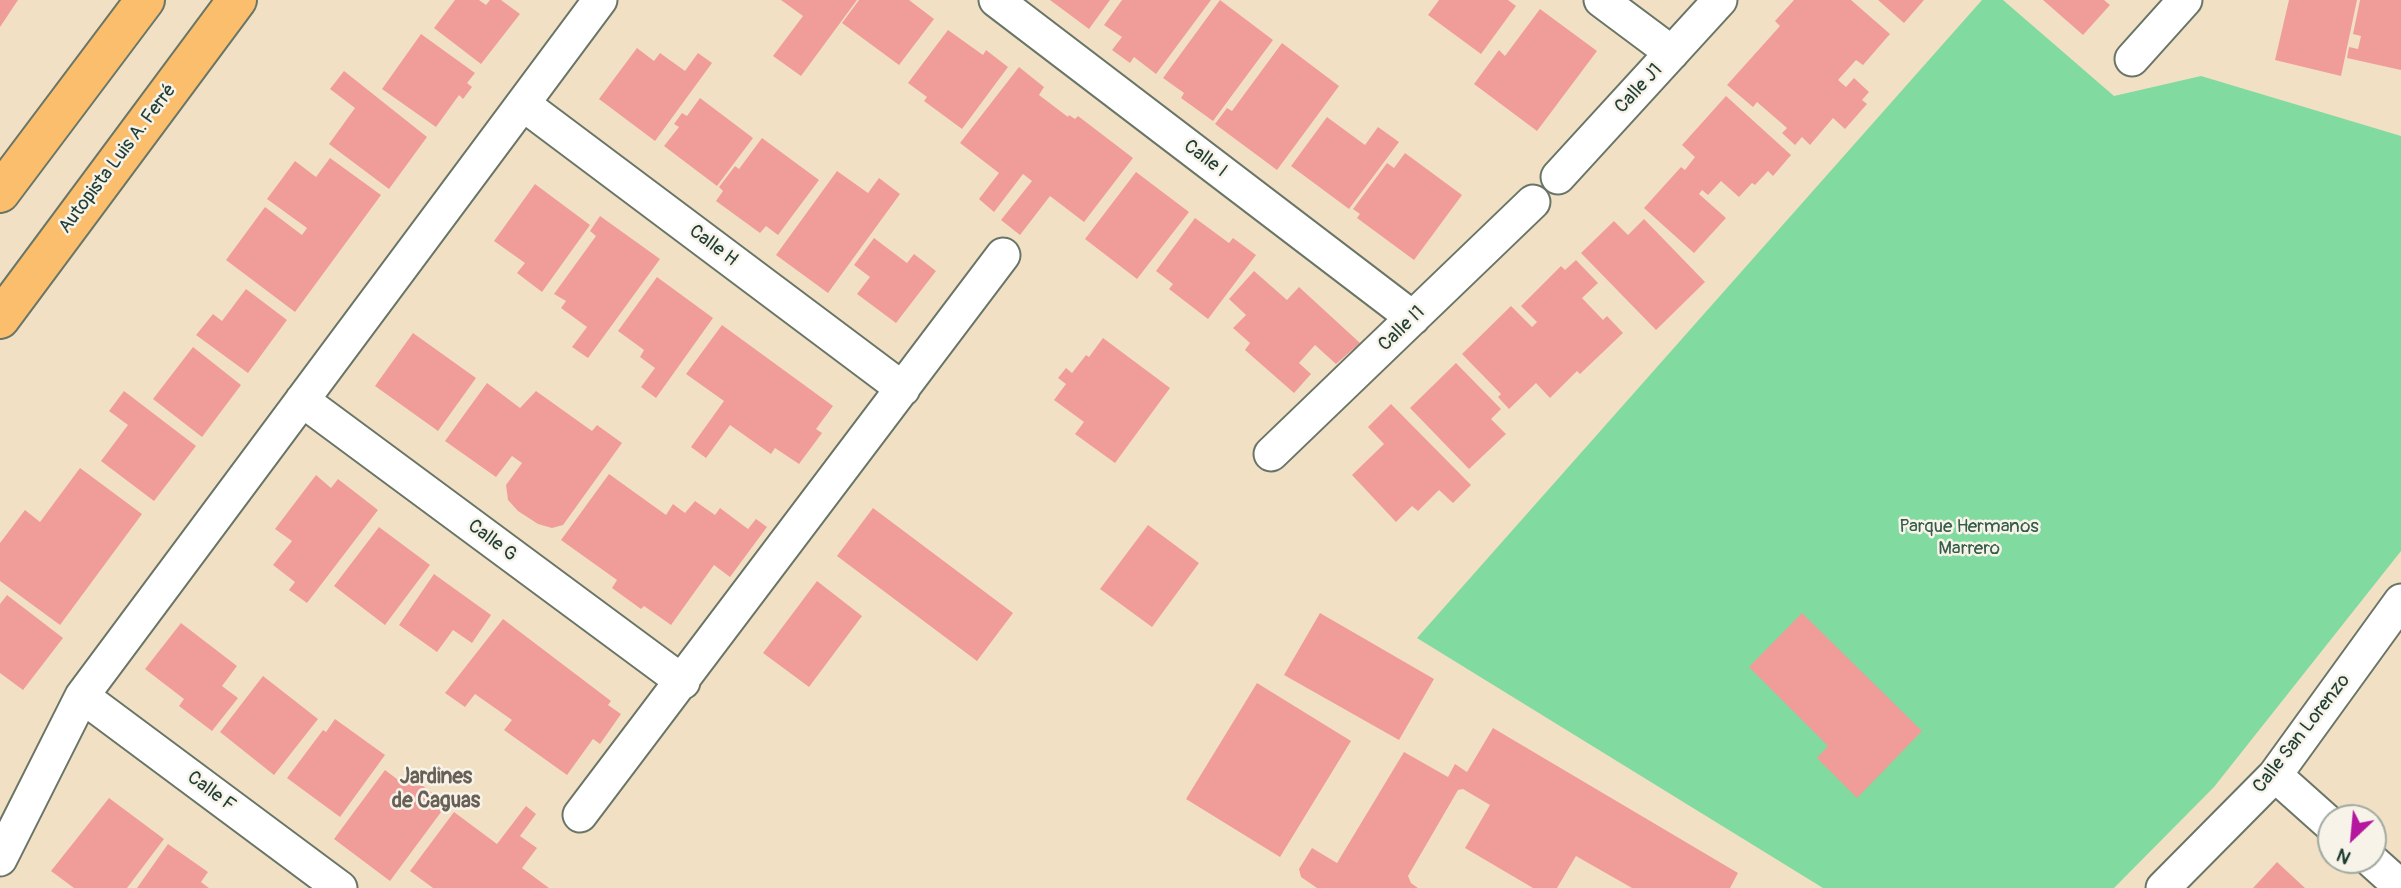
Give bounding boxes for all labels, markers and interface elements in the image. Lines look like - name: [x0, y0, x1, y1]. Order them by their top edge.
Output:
- street label: Calle J1: [1610, 59, 1668, 119]
- street label: Autopista Luis A. Ferré: [54, 80, 182, 238]
- street label: Calle I: [1179, 135, 1231, 183]
- street label: Calle H: [684, 220, 742, 272]
- street label: Calle I1: [1374, 301, 1430, 357]
- street label: Calle G: [463, 515, 521, 567]
- park label: Parque Hermanos Marrero: [1899, 516, 2039, 560]
- street label: Calle San Lorenzo: [2249, 670, 2355, 798]
- district label: Jardines de Caguas: [392, 765, 480, 815]
- street label: Calle F: [182, 766, 240, 818]
- north arrow: [2317, 804, 2387, 874]
- text: N: [2333, 842, 2355, 870]

